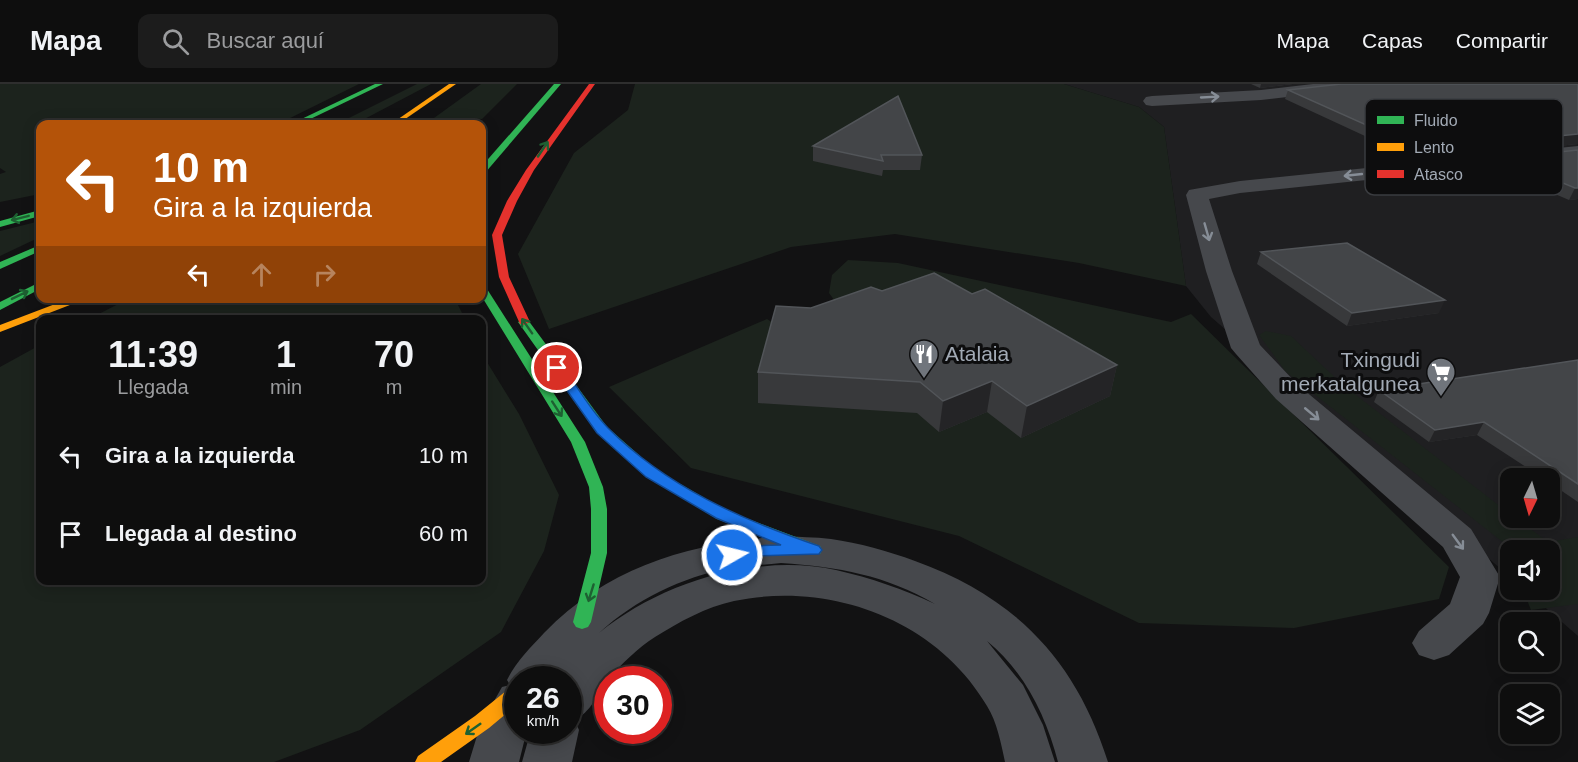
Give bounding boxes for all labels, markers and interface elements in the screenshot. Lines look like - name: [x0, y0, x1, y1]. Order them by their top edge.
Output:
- search box: [138, 14, 558, 68]
- text: Mapa: [30, 25, 102, 56]
- icon: search: [159, 25, 192, 58]
- text: Buscar aquí: [207, 28, 324, 53]
- text: Mapa: [1277, 29, 1329, 52]
- text: Capas: [1362, 29, 1423, 52]
- text: Compartir: [1456, 29, 1548, 52]
- one-way arrow: [1200, 92, 1220, 103]
- legend: [1365, 99, 1563, 195]
- text: Fluido: [1414, 112, 1458, 129]
- text: Lento: [1414, 139, 1454, 156]
- one-way arrow: [537, 141, 550, 158]
- icon: left: [54, 144, 132, 222]
- text: 10 m: [153, 144, 249, 191]
- text: Atasco: [1414, 166, 1463, 183]
- one-way arrow: [1343, 170, 1363, 181]
- text: Gira a la izquierda: [153, 193, 372, 223]
- one-way arrow: [11, 213, 30, 225]
- one-way arrow: [1202, 222, 1213, 241]
- icon: left: [182, 258, 215, 291]
- icon: ahead: [245, 258, 278, 291]
- icon: right: [308, 258, 341, 291]
- one-way arrow: [10, 288, 28, 300]
- one-way arrow: [521, 319, 533, 335]
- text: 11:39: [108, 334, 198, 375]
- text: 1: [276, 334, 296, 375]
- text: 70: [374, 334, 414, 375]
- restaurant icon: Atalaia: [908, 338, 940, 380]
- pin: [531, 342, 582, 393]
- place label: Atalaia: [945, 342, 1010, 365]
- place label: Txingudi merkatalgunea: [1281, 348, 1420, 395]
- icon: arrive: [540, 351, 573, 384]
- supermarket icon: Txingudi merkatalgunea: [1425, 356, 1457, 398]
- text: Llegada: [117, 376, 189, 398]
- text: min: [270, 376, 302, 398]
- text: m: [386, 376, 402, 398]
- one-way arrow: [551, 401, 564, 418]
- one-way arrow: [1304, 407, 1320, 420]
- icon: left: [54, 440, 87, 473]
- text: Gira a la izquierda: [105, 443, 295, 468]
- text: 10 m: [419, 443, 468, 468]
- north arrow: [1500, 468, 1560, 528]
- map controls: [1500, 468, 1560, 744]
- icon: arrive: [54, 518, 87, 551]
- text: Llegada al destino: [105, 521, 297, 546]
- text: 60 m: [419, 521, 468, 546]
- position arrow: [700, 523, 764, 587]
- one-way arrow: [1452, 534, 1464, 550]
- button: sound: [1500, 540, 1560, 600]
- one-way arrow: [585, 583, 596, 602]
- button: search: [1500, 612, 1560, 672]
- speed limit sign: 30: [594, 666, 672, 744]
- text: 26: [526, 681, 560, 714]
- button: layers: [1500, 684, 1560, 744]
- text: km/h: [527, 712, 559, 729]
- one-way arrow: [465, 723, 481, 735]

